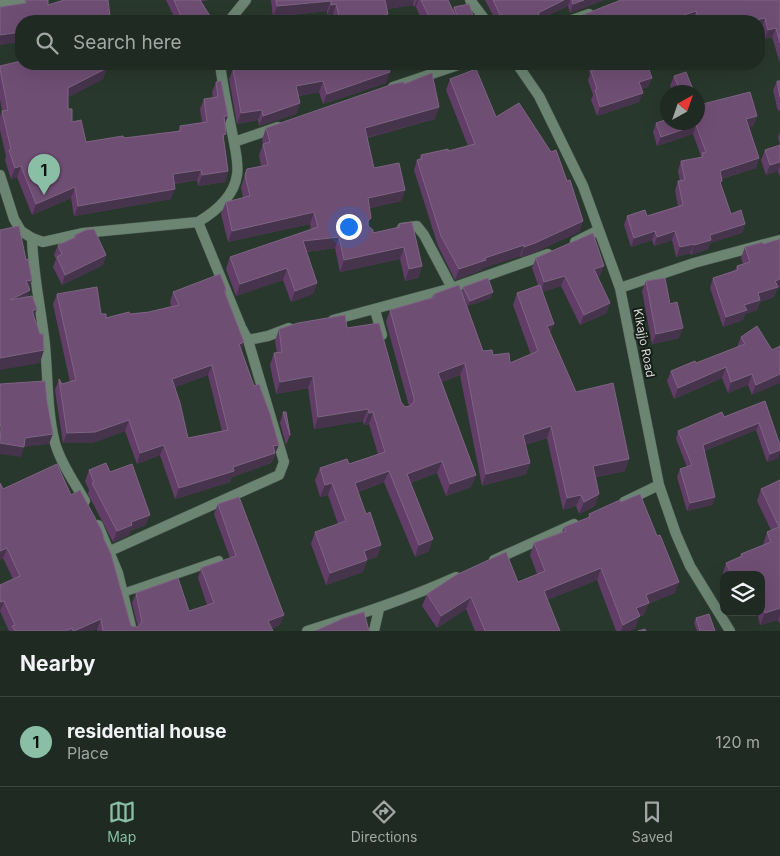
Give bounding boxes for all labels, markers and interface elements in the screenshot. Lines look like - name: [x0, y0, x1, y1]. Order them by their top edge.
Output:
- search box: [15, 15, 765, 70]
- icon: search: [33, 29, 61, 57]
- text: Search here: [73, 31, 182, 54]
- north arrow: [660, 85, 705, 130]
- pin: 1: [28, 154, 60, 195]
- your location: [336, 214, 362, 240]
- street label: Kikajjo Road: [630, 307, 659, 379]
- map controls: [720, 571, 765, 616]
- button: layers: [720, 571, 765, 616]
- text: Nearby: [20, 651, 95, 676]
- text: residential house: [67, 720, 227, 743]
- text: 1: [33, 732, 39, 752]
- text: 120 m: [715, 732, 760, 752]
- text: Place: [67, 743, 109, 763]
- tab: Map: [107, 798, 136, 845]
- tab: Directions: [351, 798, 417, 845]
- tab: Saved: [632, 798, 673, 845]

